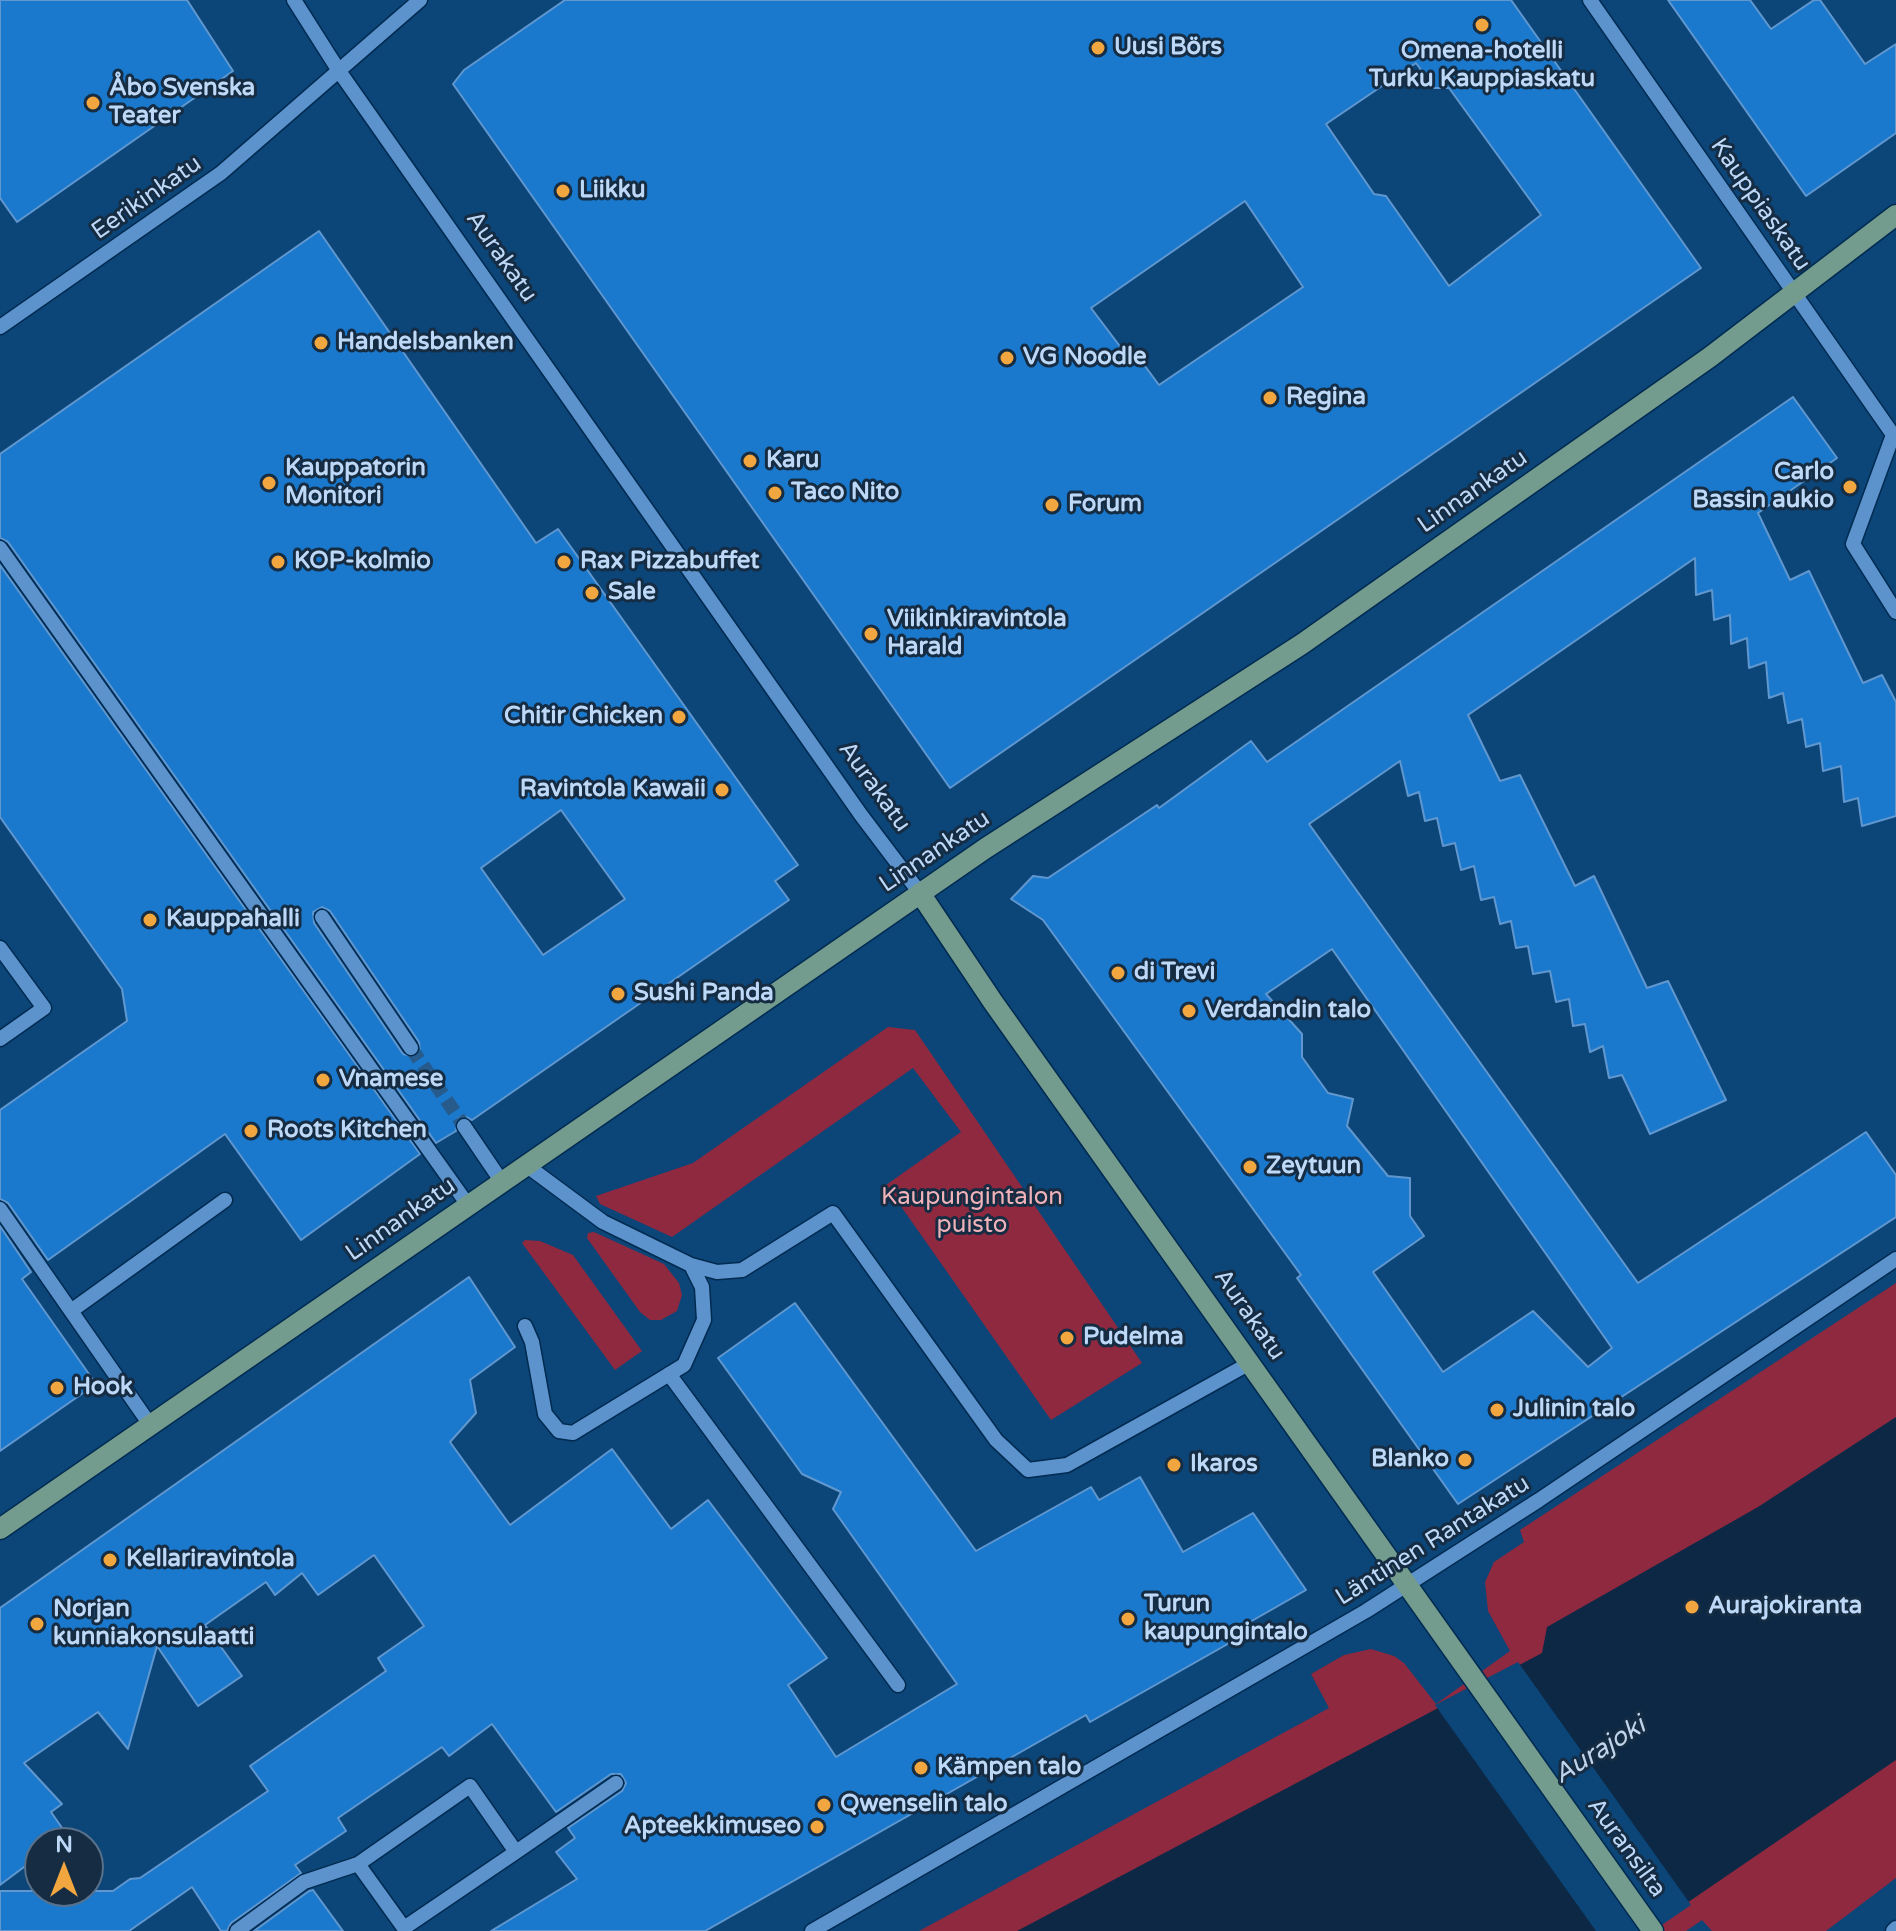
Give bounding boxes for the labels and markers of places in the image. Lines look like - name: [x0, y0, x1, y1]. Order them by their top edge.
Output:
- marker: Omena-hotelli Turku Kauppiaskatu: [1473, 16, 1491, 34]
- place label: Uusi Börs: [1114, 34, 1222, 62]
- place label: Omena-hotelli Turku Kauppiaskatu: [1369, 38, 1595, 94]
- marker: Uusi Börs: [1089, 39, 1107, 57]
- place label: Åbo Svenska Teater: [109, 75, 255, 131]
- marker: Åbo Svenska Teater: [84, 94, 102, 112]
- place label: Liikku: [579, 177, 646, 205]
- marker: Liikku: [554, 182, 572, 200]
- place label: Handelsbanken: [337, 329, 514, 357]
- marker: Handelsbanken: [312, 334, 330, 352]
- place label: VG Noodle: [1023, 344, 1147, 372]
- marker: VG Noodle: [998, 349, 1016, 367]
- place label: Regina: [1286, 384, 1366, 412]
- marker: Regina: [1261, 389, 1279, 407]
- place label: Karu: [766, 447, 819, 475]
- marker: Karu: [741, 452, 759, 470]
- place label: Kauppatorin Monitori: [285, 455, 426, 511]
- place label: Carlo Bassin aukio: [1692, 459, 1834, 515]
- marker: Kauppatorin Monitori: [260, 474, 278, 492]
- marker: Carlo Bassin aukio: [1841, 478, 1859, 496]
- place label: Taco Nito: [791, 479, 899, 507]
- marker: Taco Nito: [766, 484, 784, 502]
- place label: Forum: [1068, 491, 1142, 519]
- marker: Forum: [1043, 496, 1061, 514]
- place label: KOP-kolmio: [294, 548, 431, 576]
- place label: Rax Pizzabuffet: [580, 548, 759, 576]
- marker: KOP-kolmio: [269, 553, 287, 571]
- marker: Rax Pizzabuffet: [555, 553, 573, 571]
- place label: Sale: [608, 579, 656, 607]
- marker: Sale: [583, 584, 601, 602]
- place label: Viikinkiravintola Harald: [887, 606, 1067, 662]
- marker: Viikinkiravintola Harald: [862, 625, 880, 643]
- place label: Chitir Chicken: [504, 703, 663, 731]
- marker: Chitir Chicken: [670, 708, 688, 726]
- place label: Ravintola Kawaii: [520, 776, 706, 804]
- marker: Ravintola Kawaii: [713, 781, 731, 799]
- place label: Kauppahalli: [166, 906, 300, 934]
- marker: Kauppahalli: [141, 911, 159, 929]
- place label: di Trevi: [1134, 959, 1216, 987]
- marker: di Trevi: [1109, 964, 1127, 982]
- place label: Sushi Panda: [634, 980, 774, 1008]
- marker: Sushi Panda: [609, 985, 627, 1003]
- place label: Verdandin talo: [1205, 997, 1371, 1025]
- marker: Verdandin talo: [1180, 1002, 1198, 1020]
- place label: Vnamese: [339, 1066, 443, 1094]
- marker: Vnamese: [314, 1071, 332, 1089]
- place label: Roots Kitchen: [267, 1117, 427, 1145]
- marker: Roots Kitchen: [242, 1122, 260, 1140]
- place label: Zeytuun: [1266, 1153, 1361, 1181]
- marker: Zeytuun: [1241, 1158, 1259, 1176]
- place label: Pudelma: [1083, 1324, 1184, 1352]
- marker: Pudelma: [1058, 1329, 1076, 1347]
- place label: Hook: [73, 1374, 133, 1402]
- marker: Hook: [48, 1379, 66, 1397]
- place label: Julinin talo: [1513, 1396, 1635, 1424]
- marker: Julinin talo: [1488, 1401, 1506, 1419]
- place label: Blanko: [1371, 1446, 1449, 1474]
- place label: Ikaros: [1190, 1451, 1258, 1479]
- marker: Blanko: [1456, 1451, 1474, 1469]
- marker: Ikaros: [1165, 1456, 1183, 1474]
- place label: Kellariravintola: [126, 1546, 295, 1574]
- marker: Kellariravintola: [101, 1551, 119, 1569]
- place label: Turun kaupungintalo: [1144, 1591, 1308, 1647]
- place label: Aurajokiranta: [1708, 1593, 1862, 1621]
- place label: Norjan kunniakonsulaatti: [53, 1596, 255, 1652]
- marker: Aurajokiranta: [1683, 1598, 1701, 1616]
- marker: Turun kaupungintalo: [1119, 1610, 1137, 1628]
- marker: Norjan kunniakonsulaatti: [28, 1615, 46, 1633]
- place label: Kämpen talo: [937, 1754, 1081, 1782]
- marker: Kämpen talo: [912, 1759, 930, 1777]
- place label: Qwenselin talo: [840, 1791, 1008, 1819]
- marker: Qwenselin talo: [815, 1796, 833, 1814]
- place label: Apteekkimuseo: [624, 1813, 801, 1841]
- marker: Apteekkimuseo: [808, 1818, 826, 1836]

